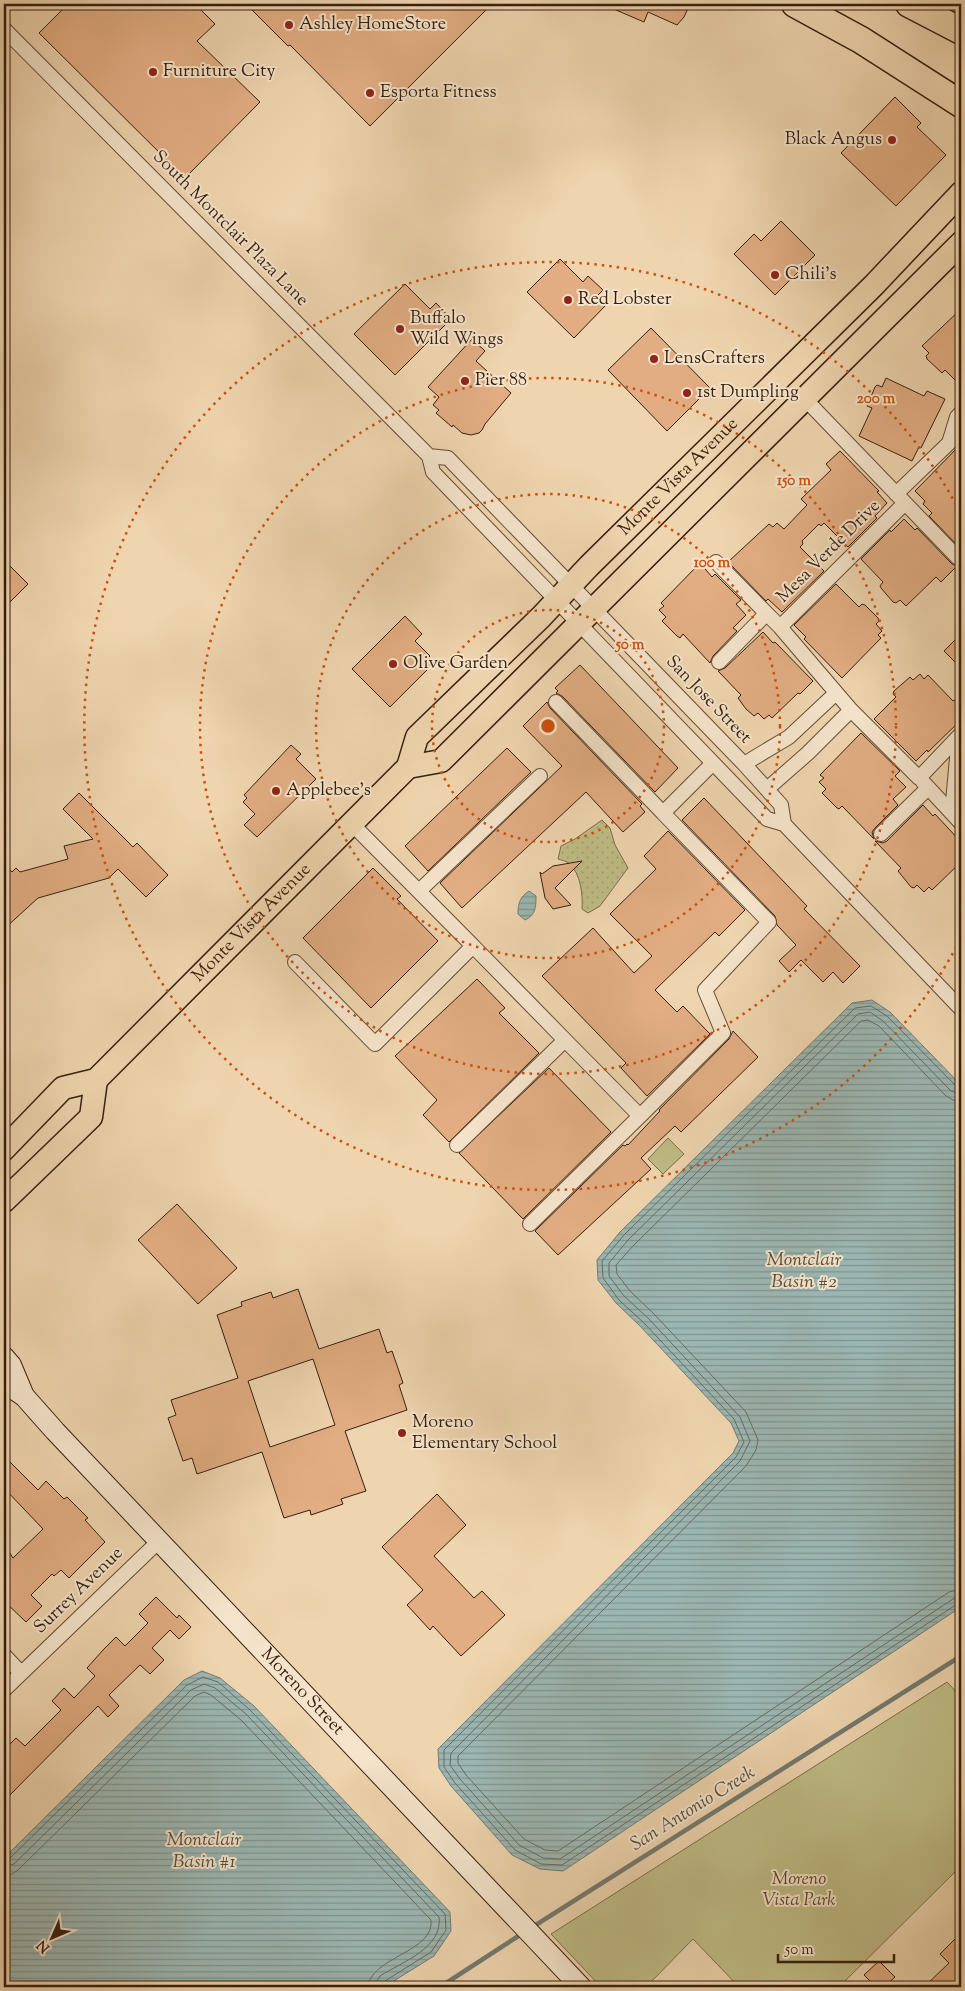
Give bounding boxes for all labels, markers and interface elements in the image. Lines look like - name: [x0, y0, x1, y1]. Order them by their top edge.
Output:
- place label: Ashley HomeStore: [299, 12, 446, 38]
- marker: Ashley HomeStore: [283, 19, 295, 31]
- place label: Furniture City: [163, 59, 275, 85]
- marker: Furniture City: [147, 66, 159, 78]
- place label: Esporta Fitness: [380, 80, 497, 106]
- marker: Esporta Fitness: [364, 87, 376, 99]
- place label: Black Angus: [785, 127, 882, 153]
- marker: Black Angus: [886, 134, 898, 146]
- street label: South Montclair Plaza Lane: [146, 145, 314, 313]
- place label: Chili's: [785, 262, 837, 288]
- marker: Chili's: [769, 269, 781, 281]
- place label: Red Lobster: [578, 287, 672, 313]
- marker: Red Lobster: [562, 294, 574, 306]
- place label: Buffalo Wild Wings: [410, 306, 503, 353]
- marker: Buffalo Wild Wings: [394, 323, 406, 335]
- place label: LensCrafters: [664, 346, 765, 372]
- marker: LensCrafters: [648, 353, 660, 365]
- place label: Pier 88: [475, 368, 527, 394]
- marker: Pier 88: [459, 375, 471, 387]
- place label: 1st Dumpling: [697, 380, 799, 406]
- marker: 1st Dumpling: [681, 387, 693, 399]
- text: 200 m: [857, 389, 896, 410]
- street label: Monte Vista Avenue: [613, 412, 745, 542]
- text: 150 m: [777, 471, 811, 492]
- street label: Mesa Verde Drive: [771, 494, 887, 610]
- text: 100 m: [694, 553, 731, 574]
- text: 50 m: [615, 635, 645, 656]
- street label: San Jose Street: [659, 650, 757, 750]
- place label: Olive Garden: [403, 651, 508, 677]
- marker: Olive Garden: [387, 658, 399, 670]
- centre of rings: [539, 717, 557, 735]
- place label: Applebee's: [286, 778, 371, 804]
- marker: Applebee's: [270, 785, 282, 797]
- street label: Monte Vista Avenue: [187, 858, 318, 989]
- water label: Montclair Basin #2: [766, 1247, 842, 1296]
- place label: Moreno Elementary School: [412, 1410, 557, 1457]
- marker: Moreno Elementary School: [396, 1427, 408, 1439]
- street label: Surrey Avenue: [28, 1541, 130, 1641]
- street label: Moreno Street: [254, 1642, 350, 1742]
- water label: San Antonio Creek: [626, 1760, 761, 1858]
- water label: Montclair Basin #1: [166, 1827, 242, 1876]
- park label: Moreno Vista Park: [763, 1867, 835, 1914]
- north arrow: [28, 1914, 78, 1964]
- scale bar: [778, 1931, 894, 1963]
- text: N: [33, 1935, 55, 1957]
- text: 50 m: [784, 1940, 814, 1961]

